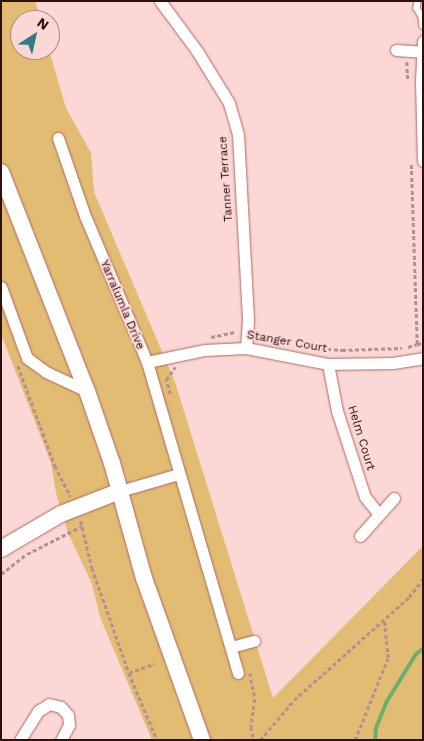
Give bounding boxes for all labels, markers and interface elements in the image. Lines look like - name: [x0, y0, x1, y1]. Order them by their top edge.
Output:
- north arrow: [10, 10, 60, 60]
- text: N: [34, 14, 52, 33]
- street label: Tanner Terrace: [216, 135, 236, 223]
- street label: Yarralumla Drive: [97, 258, 147, 352]
- street label: Stanger Court: [246, 328, 328, 356]
- street label: Helm Court: [344, 404, 378, 472]

